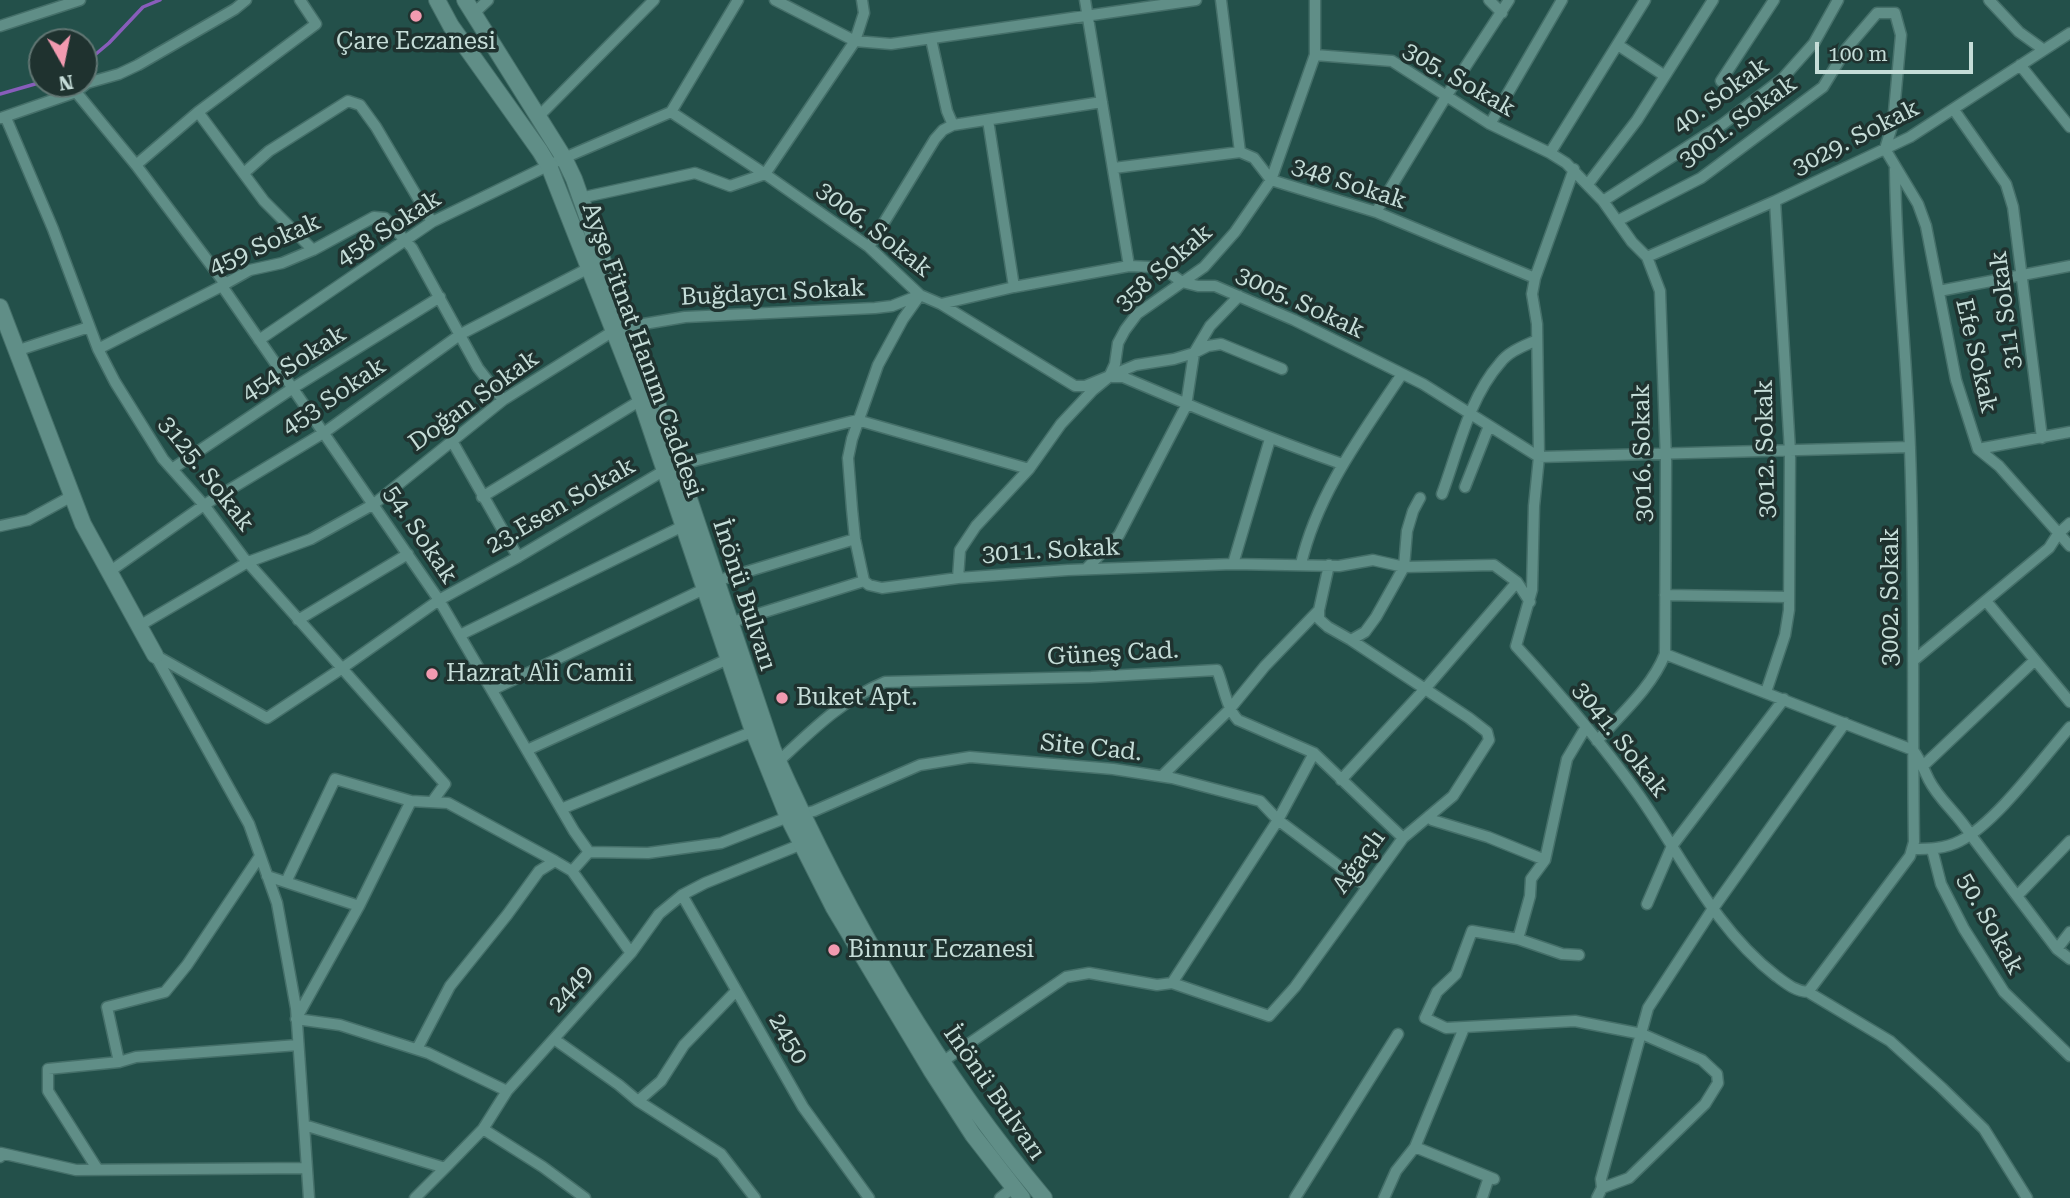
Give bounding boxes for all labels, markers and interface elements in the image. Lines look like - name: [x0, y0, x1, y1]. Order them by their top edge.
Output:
- marker: Çare Eczanesi: [408, 8, 424, 24]
- north arrow: [28, 28, 98, 98]
- place label: Çare Eczanesi: [336, 28, 496, 56]
- scale bar: [1818, 28, 1976, 72]
- street label: 305. Sokak: [1398, 36, 1520, 124]
- text: 100 m: [1828, 42, 1888, 66]
- street label: 40. Sokak: [1667, 52, 1775, 140]
- text: N: [57, 70, 75, 95]
- street label: 3001. Sokak: [1673, 70, 1803, 174]
- street label: 3029. Sokak: [1788, 94, 1924, 182]
- street label: 348 Sokak: [1288, 152, 1410, 216]
- street label: 3006. Sokak: [811, 176, 937, 284]
- street label: 458 Sokak: [331, 185, 447, 273]
- street label: Ayşe Fitnat Hanım Caddesi: [575, 199, 709, 501]
- street label: 459 Sokak: [205, 208, 325, 282]
- street label: 358 Sokak: [1110, 218, 1218, 318]
- street label: 311 Sokak: [1984, 249, 2028, 371]
- street label: 3005. Sokak: [1231, 261, 1369, 345]
- street label: Buğdaycı Sokak: [680, 274, 866, 312]
- street label: Efe Sokak: [1949, 296, 2003, 416]
- street label: 454 Sokak: [236, 320, 352, 408]
- street label: Doğan Sokak: [403, 344, 545, 458]
- street label: 453 Sokak: [277, 352, 391, 442]
- street label: 3012. Sokak: [1750, 379, 1782, 519]
- street label: 3016. Sokak: [1627, 383, 1659, 523]
- street label: 3125. Sokak: [152, 411, 260, 537]
- street label: 23.Esen Sokak: [481, 452, 641, 560]
- street label: 54. Sokak: [377, 481, 463, 589]
- street label: İnönü Bulvarı: [706, 516, 782, 674]
- street label: 3002. Sokak: [1877, 528, 1905, 666]
- street label: 3011. Sokak: [981, 533, 1121, 569]
- street label: Güneş Cad.: [1046, 636, 1180, 672]
- place label: Hazrat Ali Camii: [446, 660, 633, 688]
- marker: Hazrat Ali Camii: [424, 666, 440, 682]
- street label: 3041. Sokak: [1566, 677, 1674, 803]
- place label: Buket Apt.: [796, 684, 917, 712]
- marker: Buket Apt.: [774, 690, 790, 706]
- street label: Site Cad.: [1039, 728, 1143, 768]
- street label: Ağaçlı: [1326, 825, 1392, 899]
- street label: 50. Sokak: [1950, 868, 2030, 980]
- place label: Binnur Eczanesi: [848, 936, 1034, 964]
- marker: Binnur Eczanesi: [826, 942, 842, 958]
- street label: 2449: [542, 959, 600, 1019]
- street label: 2450: [762, 1009, 814, 1069]
- street label: İnönü Bulvarı: [937, 1020, 1051, 1166]

